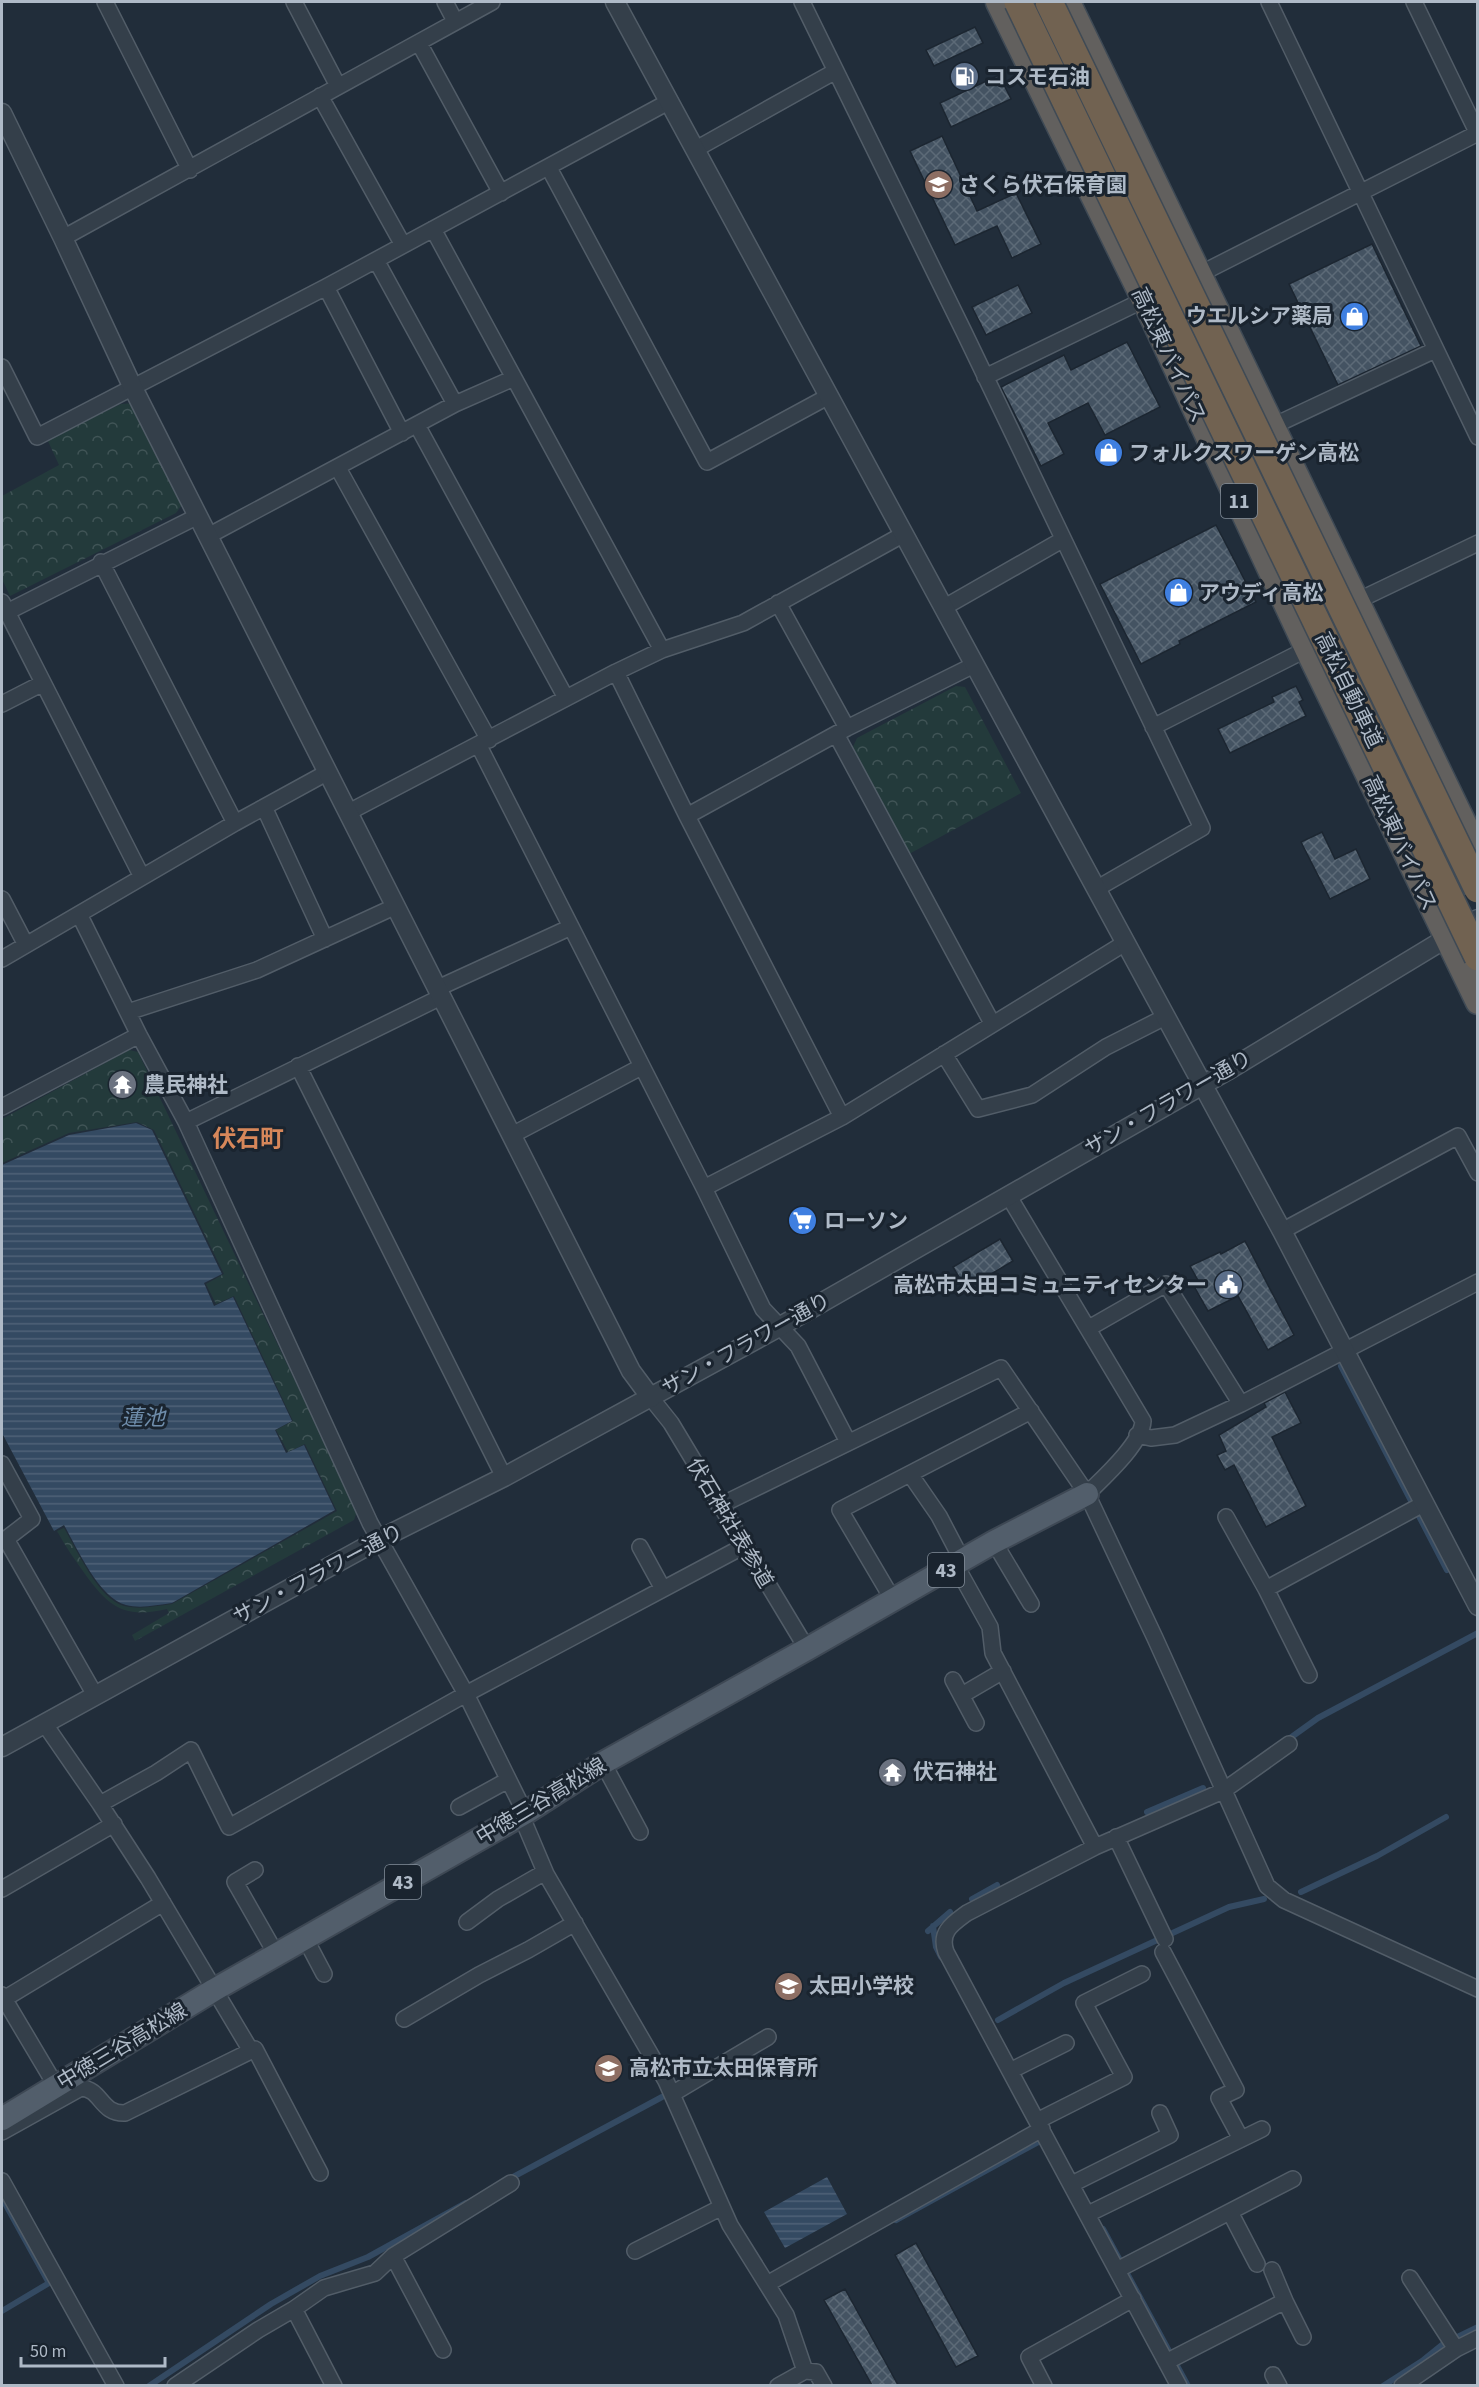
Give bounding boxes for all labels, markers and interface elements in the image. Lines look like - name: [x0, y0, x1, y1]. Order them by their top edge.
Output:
- fuel station icon: コスモ石油: [948, 61, 980, 93]
- place label: コスモ石油: [985, 62, 1090, 92]
- school or university icon: さくら伏石保育園: [922, 169, 954, 201]
- place label: さくら伏石保育園: [959, 170, 1127, 200]
- street label: 高松東バイパス: [1124, 282, 1214, 428]
- shop icon: ウエルシア薬局: [1338, 300, 1370, 332]
- place label: ウエルシア薬局: [1186, 301, 1333, 331]
- shop icon: フォルクスワーゲン高松: [1092, 437, 1124, 469]
- place label: フォルクスワーゲン高松: [1129, 438, 1359, 468]
- road number: 11: [1221, 484, 1257, 518]
- shop icon: アウディ高松: [1162, 577, 1194, 609]
- place label: アウディ高松: [1199, 578, 1324, 608]
- street label: 高松自動車道: [1308, 627, 1390, 753]
- street label: 高松東バイパス: [1355, 770, 1445, 916]
- street label: サン・フラワー通り: [1079, 1043, 1257, 1163]
- temple icon: 農民神社: [107, 1069, 139, 1101]
- place label: 農民神社: [144, 1070, 228, 1100]
- district label: 伏石町: [212, 1122, 284, 1157]
- supermarket icon: ローソン: [787, 1205, 819, 1237]
- place label: ローソン: [824, 1206, 908, 1236]
- public building icon: 高松市太田コミュニティセンター: [1212, 1269, 1244, 1301]
- place label: 高松市太田コミュニティセンター: [893, 1270, 1207, 1300]
- street label: サン・フラワー通り: [656, 1285, 836, 1403]
- water label: 蓮池: [121, 1402, 167, 1434]
- street label: 伏石神社表参道: [679, 1452, 781, 1594]
- street label: サン・フラワー通り: [228, 1516, 408, 1632]
- road number: 43: [928, 1553, 964, 1587]
- street label: 中徳三谷高松線: [470, 1750, 612, 1852]
- temple icon: 伏石神社: [876, 1756, 908, 1788]
- place label: 伏石神社: [913, 1757, 997, 1787]
- road number: 43: [385, 1865, 421, 1899]
- school or university icon: 太田小学校: [772, 1970, 804, 2002]
- place label: 太田小学校: [809, 1971, 914, 2001]
- street label: 中徳三谷高松線: [51, 1995, 193, 2097]
- school or university icon: 高松市立太田保育所: [592, 2052, 624, 2084]
- place label: 高松市立太田保育所: [629, 2053, 818, 2083]
- scale bar: [21, 2330, 165, 2368]
- text: 50 m: [30, 2339, 66, 2364]

